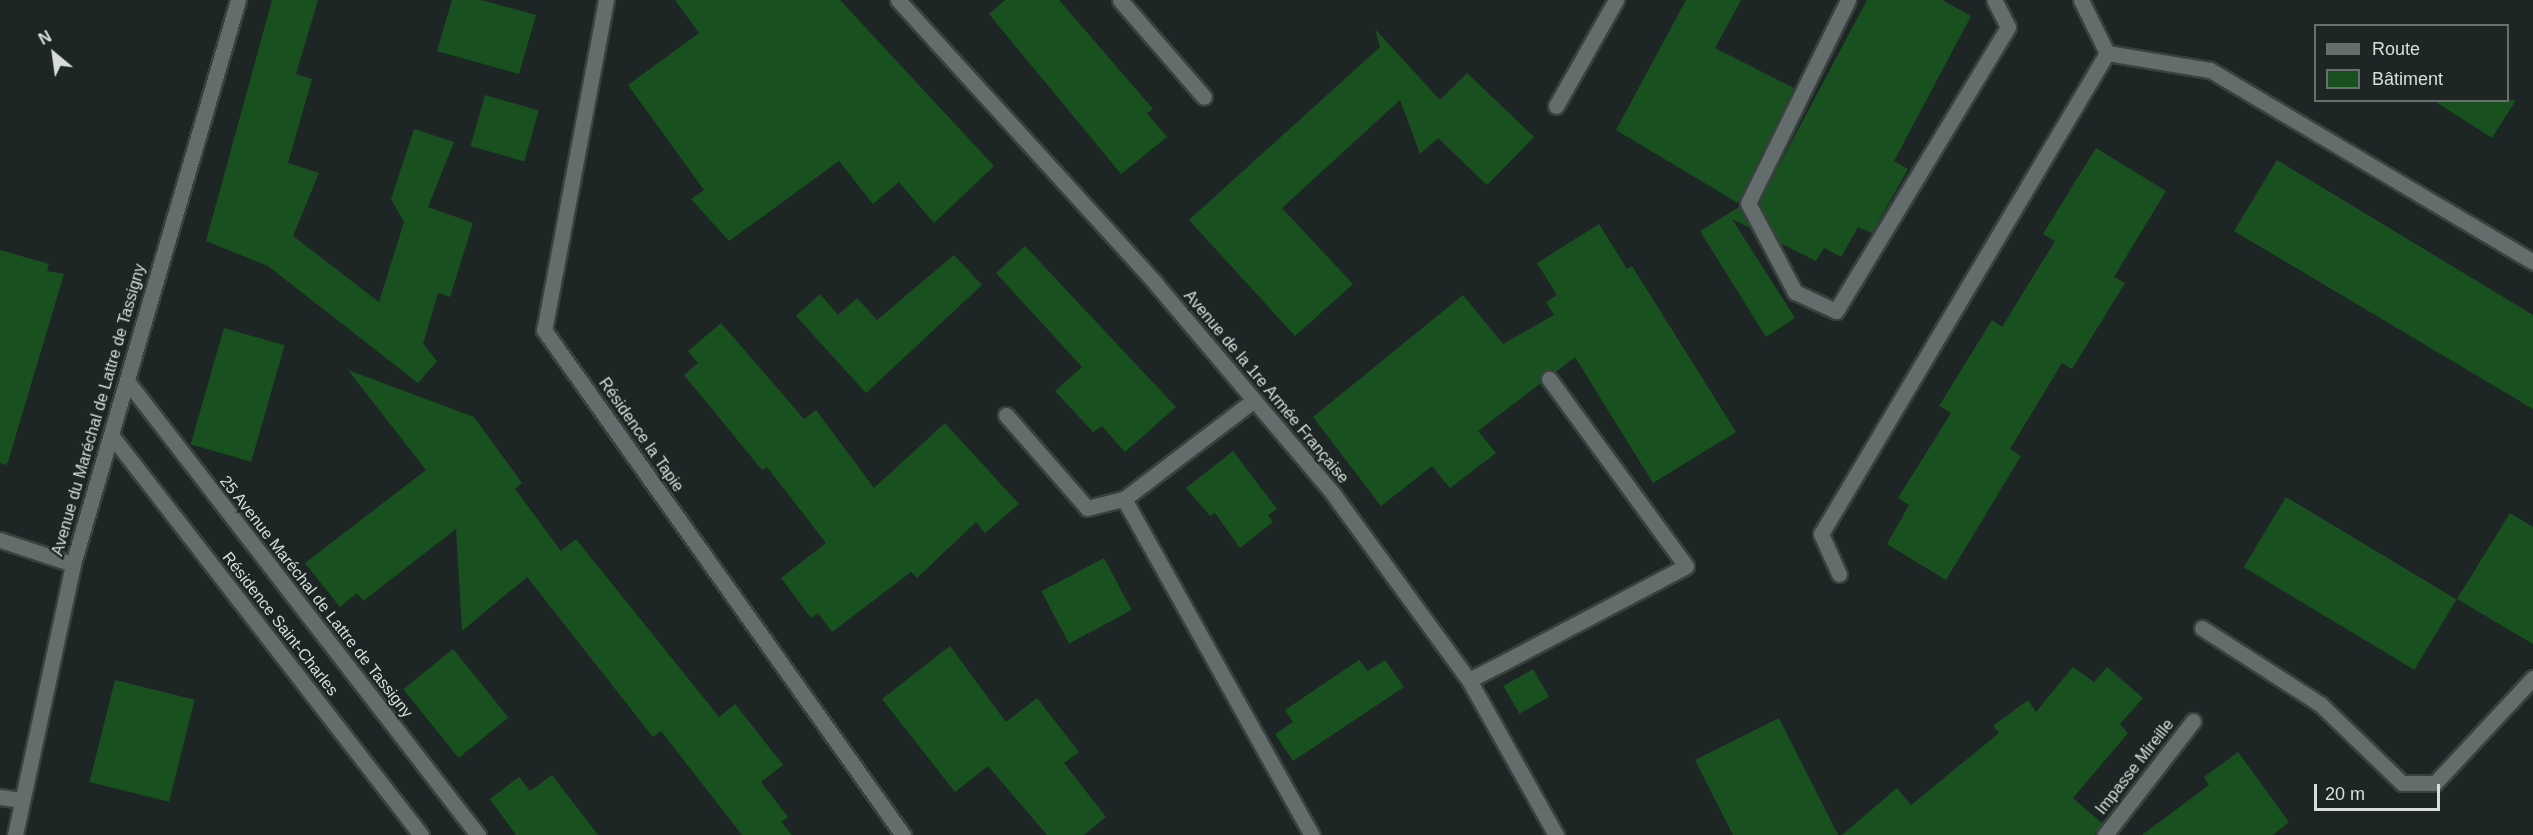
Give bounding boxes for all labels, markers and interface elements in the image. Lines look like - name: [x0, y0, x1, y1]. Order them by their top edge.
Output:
- north arrow: [24, 24, 84, 84]
- legend: [2314, 24, 2509, 102]
- text: N: [36, 28, 54, 48]
- text: Route: [2372, 39, 2420, 59]
- text: Bâtiment: [2372, 69, 2443, 89]
- street label: Avenue du Maréchal de Lattre de Tassigny: [48, 262, 150, 558]
- street label: Avenue de la 1re Armée Française: [1179, 286, 1353, 488]
- street label: Résidence la Tapie: [594, 374, 688, 496]
- street label: 25 Avenue Maréchal de Lattre de Tassigny: [215, 472, 417, 722]
- street label: Résidence Saint-Charles: [218, 548, 342, 700]
- street label: Impasse Mireille: [2092, 716, 2178, 818]
- scale bar: [2317, 772, 2443, 810]
- text: 20 m: [2325, 784, 2365, 804]

